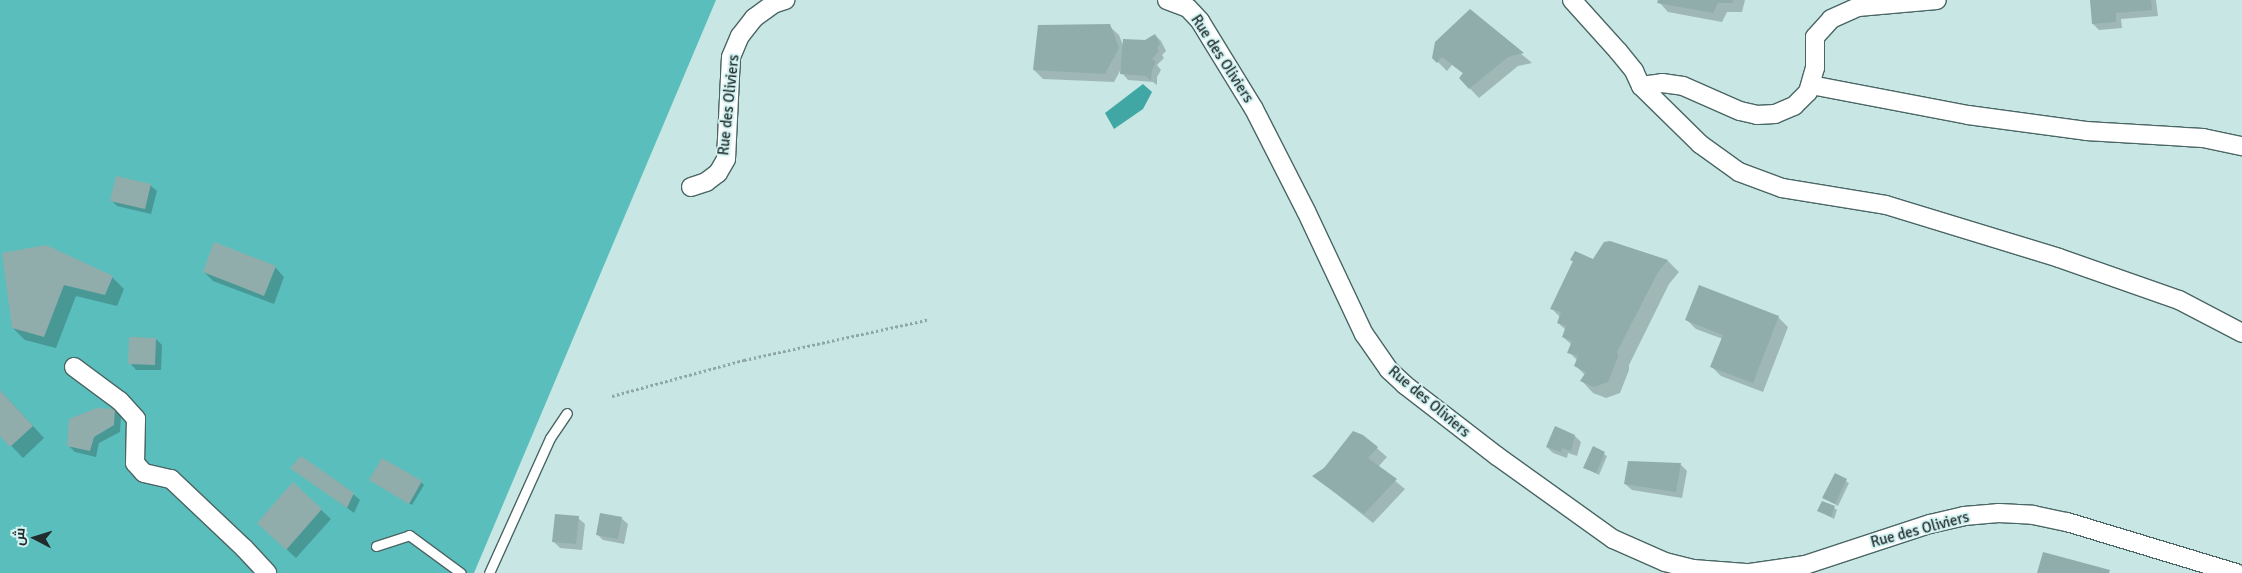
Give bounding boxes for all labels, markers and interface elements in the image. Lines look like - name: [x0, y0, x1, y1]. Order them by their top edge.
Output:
- street label: Rue des Oliviers: [1187, 12, 1257, 106]
- street label: Rue des Oliviers: [715, 54, 743, 156]
- street label: Rue des Oliviers: [1384, 363, 1474, 441]
- street label: Rue des Oliviers: [1869, 508, 1971, 552]
- north arrow: [10, 513, 60, 563]
- text: ش: [10, 527, 29, 546]

